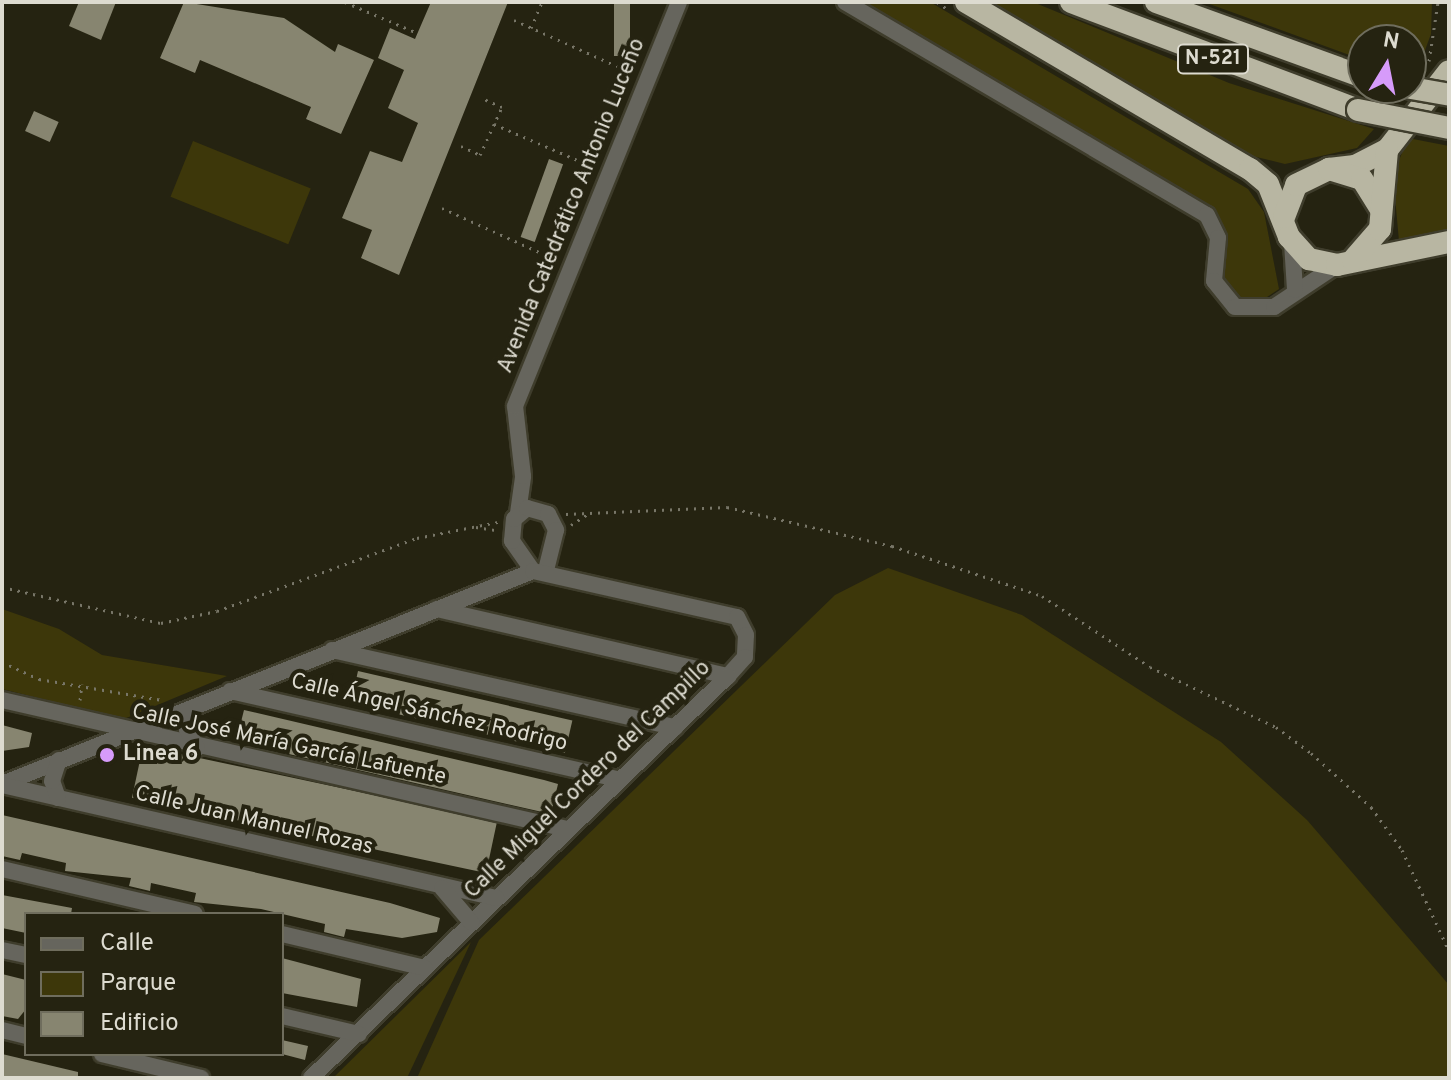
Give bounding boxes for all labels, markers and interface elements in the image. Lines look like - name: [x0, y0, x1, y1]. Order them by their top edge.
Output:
- north arrow: [1347, 24, 1427, 104]
- text: N: [1381, 27, 1401, 57]
- street label: Avenida Catedrático Antonio Luceño: [492, 34, 652, 378]
- road number: N-521: [1175, 43, 1251, 75]
- street label: Calle Miguel Cordero del Campillo: [460, 655, 716, 905]
- street label: Calle Ángel Sánchez Rodrigo: [288, 668, 570, 758]
- street label: Calle José María García Lafuente: [129, 699, 449, 791]
- place label: Linea 6: [123, 742, 198, 768]
- marker: Linea 6: [98, 746, 116, 764]
- street label: Calle Juan Manuel Rozas: [132, 781, 376, 861]
- legend: [24, 912, 284, 1056]
- text: Calle: [100, 929, 154, 959]
- text: Parque: [100, 969, 176, 999]
- text: Edificio: [100, 1009, 179, 1039]

